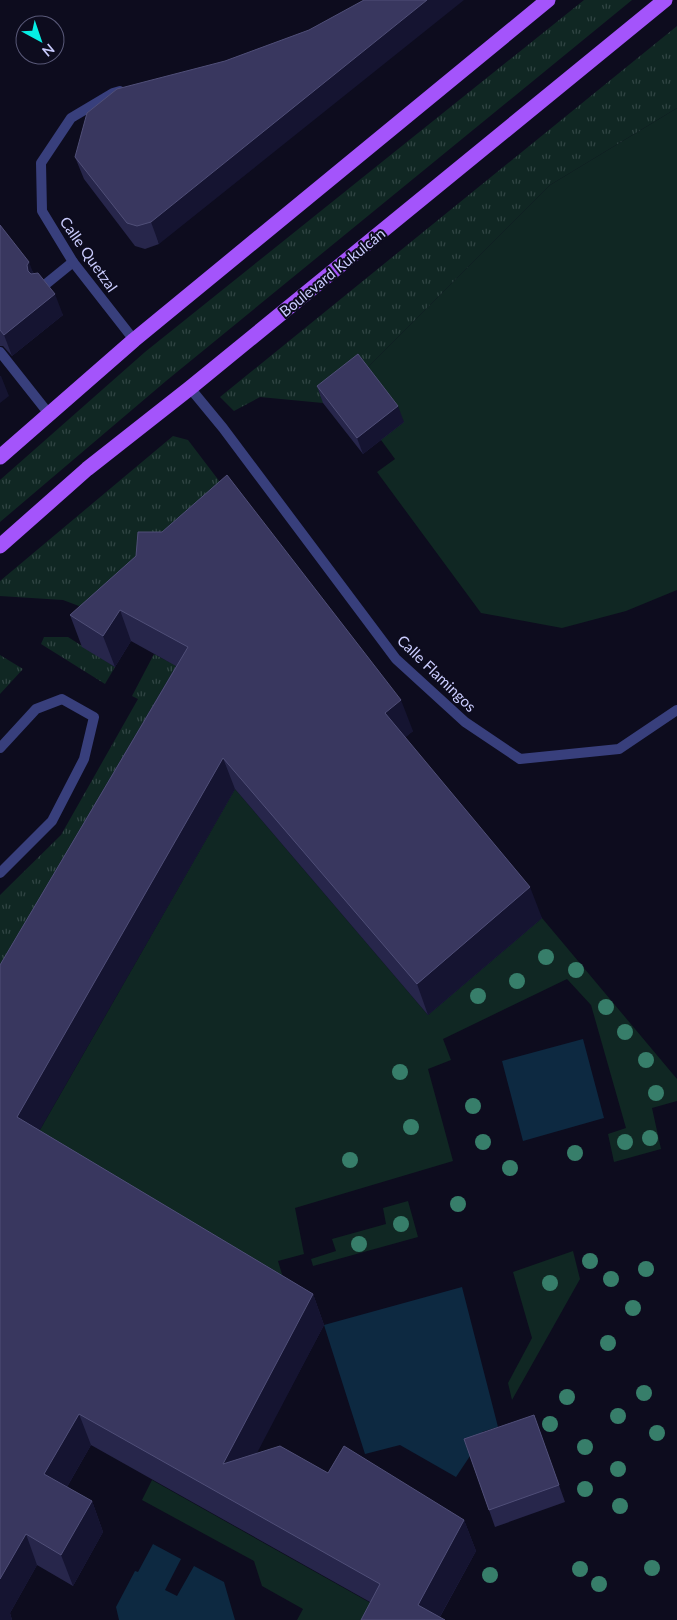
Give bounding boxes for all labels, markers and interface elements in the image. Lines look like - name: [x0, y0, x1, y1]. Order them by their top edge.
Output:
- north arrow: [15, 15, 65, 65]
- text: N: [39, 40, 58, 60]
- street label: Calle Quetzal: [57, 213, 121, 295]
- street label: Boulevard Kukulcán: [276, 224, 388, 320]
- street label: Calle Flamingos: [394, 631, 480, 715]

